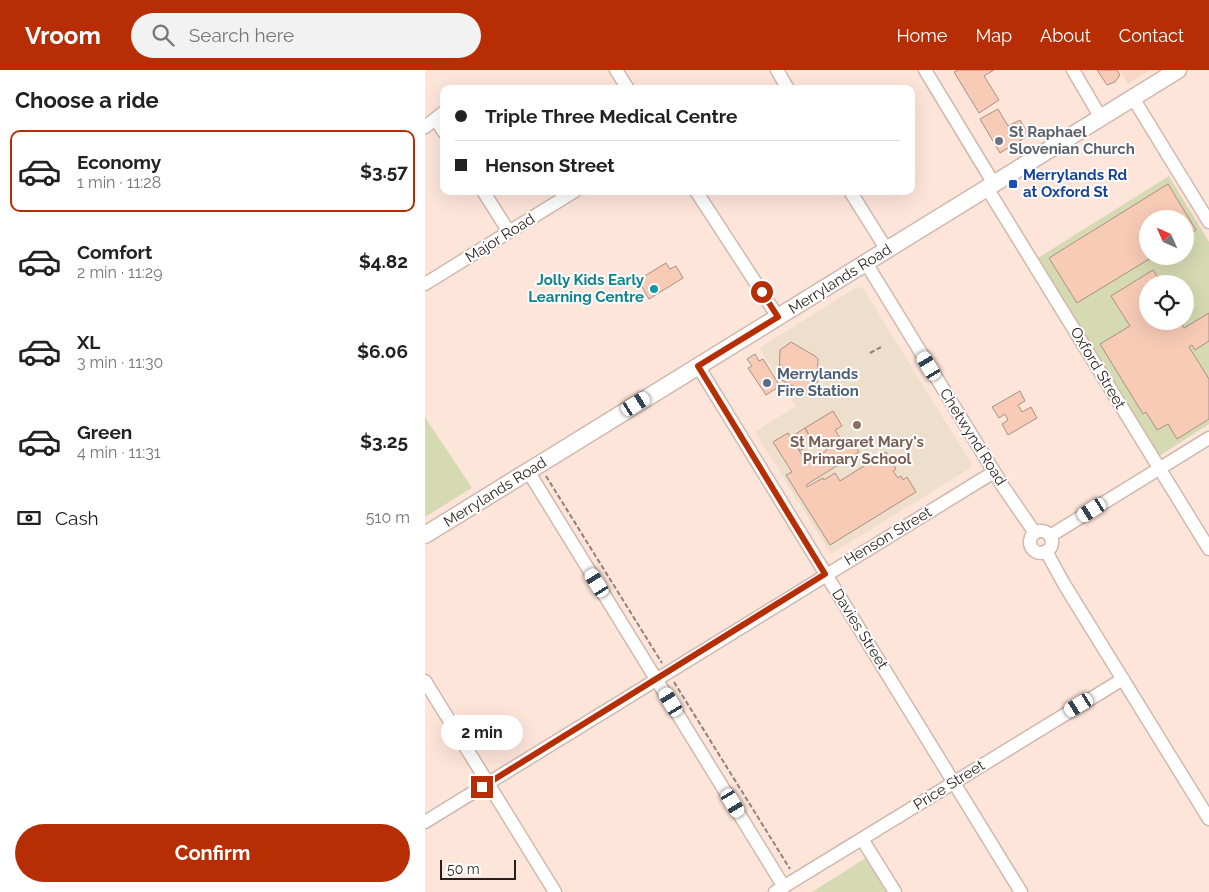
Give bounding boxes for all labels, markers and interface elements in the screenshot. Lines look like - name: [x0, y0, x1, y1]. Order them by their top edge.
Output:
- search box: [131, 13, 481, 58]
- text: Vroom: [25, 21, 101, 50]
- icon: search: [149, 21, 177, 49]
- text: Search here: [189, 24, 294, 46]
- text: Home: [896, 25, 947, 46]
- text: Map: [975, 25, 1012, 46]
- text: About: [1040, 25, 1091, 46]
- text: Contact: [1119, 25, 1184, 46]
- text: Choose a ride: [15, 87, 159, 113]
- text: Triple Three Medical Centre: [485, 105, 737, 127]
- place label: St Raphael Slovenian Church: [1009, 123, 1135, 158]
- marker: St Raphael Slovenian Church: [993, 135, 1005, 147]
- icon: car: [17, 149, 62, 194]
- text: Economy: [77, 151, 161, 173]
- text: Henson Street: [485, 154, 615, 176]
- text: $3.57: [360, 160, 408, 182]
- place label: Merrylands Rd at Oxford St: [1023, 166, 1128, 201]
- text: 1 min · 11:28: [77, 173, 161, 192]
- marker: Merrylands Rd at Oxford St: [1007, 178, 1019, 190]
- street label: Major Road: [462, 210, 538, 266]
- north arrow: [1139, 210, 1194, 265]
- map controls: [1139, 210, 1194, 330]
- icon: car: [17, 239, 62, 284]
- street label: Merrylands Road: [785, 240, 895, 318]
- text: Comfort: [77, 241, 152, 263]
- text: $4.82: [359, 250, 408, 272]
- text: 2 min · 11:29: [77, 263, 163, 282]
- place label: Jolly Kids Early Learning Centre: [528, 271, 645, 306]
- button: locate: [1139, 275, 1194, 330]
- route start: [751, 281, 773, 303]
- marker: Jolly Kids Early Learning Centre: [648, 283, 660, 295]
- street label: Oxford Street: [1067, 324, 1129, 412]
- icon: car: [17, 329, 62, 374]
- text: XL: [77, 331, 100, 353]
- text: $6.06: [357, 340, 408, 362]
- car: [914, 349, 943, 383]
- text: 3 min · 11:30: [77, 353, 163, 372]
- place label: Merrylands Fire Station: [777, 365, 859, 400]
- marker: Merrylands Fire Station: [761, 377, 773, 389]
- street label: Chetwynd Road: [936, 385, 1010, 489]
- car: [619, 390, 652, 418]
- icon: car: [17, 419, 62, 464]
- marker: St Margaret Mary's Primary School: [851, 419, 863, 431]
- text: Green: [77, 421, 132, 443]
- text: $3.25: [360, 430, 408, 452]
- place label: St Margaret Mary's Primary School: [790, 433, 924, 468]
- text: 4 min · 11:31: [77, 443, 161, 462]
- street label: Merrylands Road: [440, 453, 550, 531]
- car: [1075, 496, 1108, 524]
- street label: Henson Street: [841, 503, 935, 569]
- icon: cash: [15, 504, 43, 532]
- text: Cash: [55, 507, 99, 529]
- text: 510 m: [366, 508, 410, 527]
- car: [582, 566, 611, 600]
- street label: Davies Street: [828, 585, 892, 673]
- car: [656, 685, 685, 719]
- car: [1062, 691, 1095, 719]
- callout: 2 min: [441, 714, 523, 750]
- text: 2 min: [461, 723, 503, 742]
- street label: Price Street: [910, 756, 988, 814]
- route end: [471, 776, 493, 798]
- car: [718, 786, 747, 820]
- button: Confirm: [15, 824, 410, 882]
- scale bar: [440, 857, 516, 880]
- text: 50 m: [447, 861, 480, 877]

